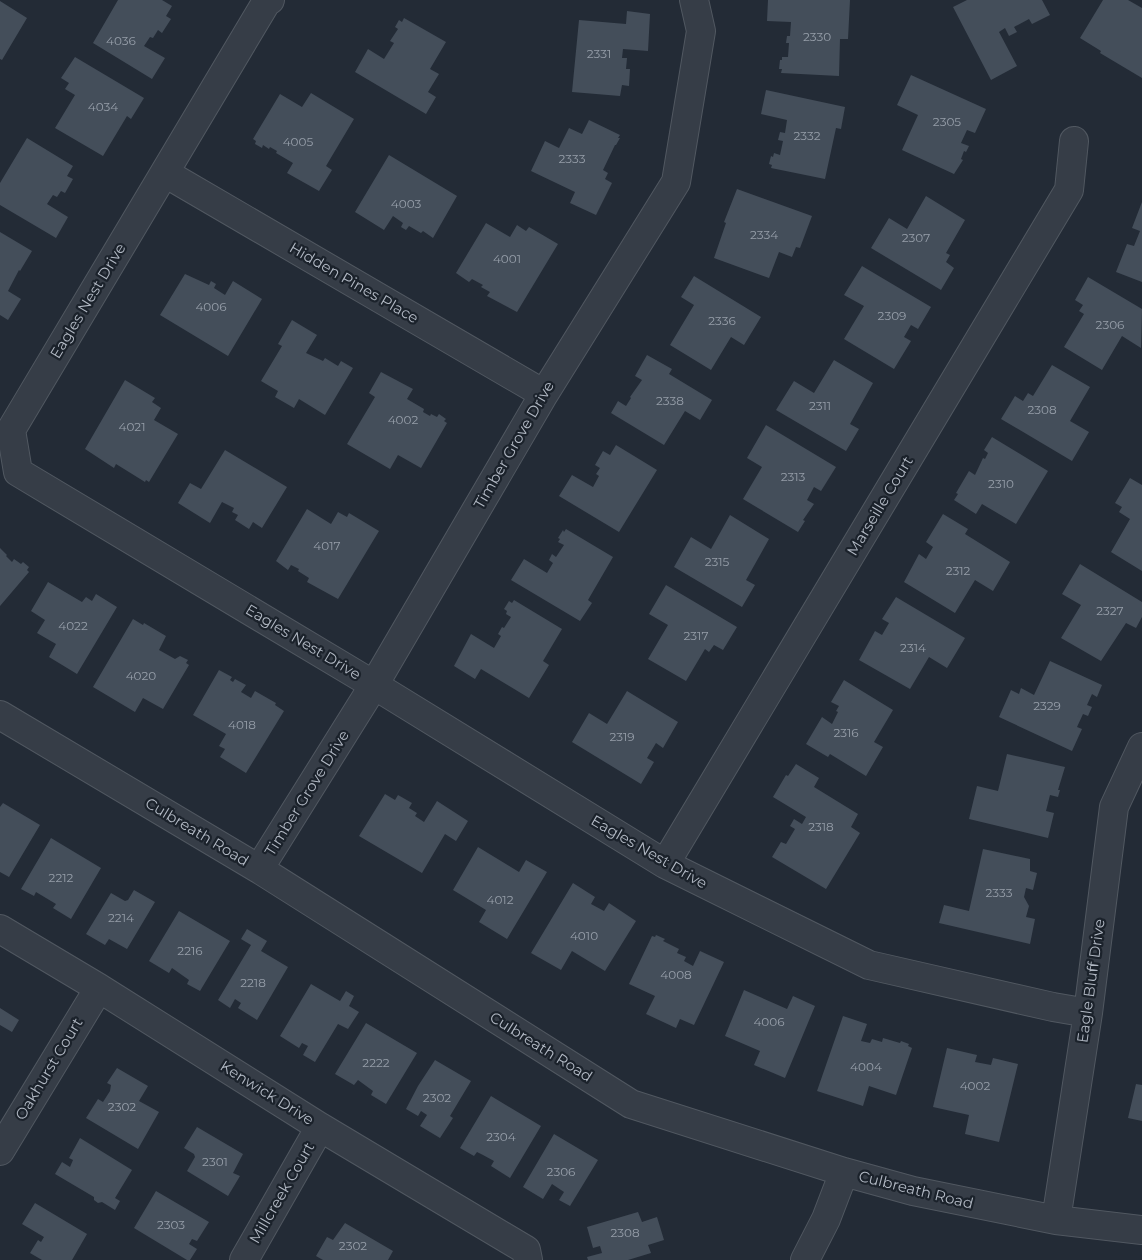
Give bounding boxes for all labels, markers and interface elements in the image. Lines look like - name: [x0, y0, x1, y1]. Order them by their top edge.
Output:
- house number: 2330: [803, 29, 831, 44]
- house number: 4036: [106, 33, 136, 48]
- house number: 2331: [587, 46, 611, 61]
- house number: 4034: [88, 99, 118, 114]
- house number: 2305: [933, 114, 961, 129]
- house number: 2332: [793, 128, 821, 143]
- house number: 4005: [283, 134, 314, 149]
- house number: 2333: [558, 151, 586, 166]
- house number: 4003: [391, 196, 421, 211]
- house number: 2334: [750, 227, 778, 242]
- house number: 2307: [902, 230, 930, 245]
- street label: Hidden Pines Place: [286, 238, 422, 327]
- street label: Eagles Nest Drive: [46, 240, 130, 362]
- house number: 4001: [493, 251, 521, 266]
- house number: 4006: [195, 299, 227, 314]
- house number: 2309: [878, 308, 906, 323]
- house number: 2336: [708, 313, 736, 328]
- house number: 2306: [1096, 317, 1124, 332]
- street label: Timber Grove Drive: [469, 377, 558, 512]
- house number: 2338: [656, 393, 684, 408]
- house number: 2311: [809, 398, 831, 413]
- house number: 2308: [1027, 402, 1057, 417]
- house number: 4002: [388, 412, 418, 427]
- house number: 4021: [118, 419, 146, 434]
- street label: Marseille Court: [842, 453, 917, 559]
- house number: 2313: [781, 469, 806, 484]
- house number: 2310: [988, 476, 1014, 491]
- house number: 4017: [313, 538, 341, 553]
- house number: 2315: [705, 554, 730, 569]
- house number: 2312: [946, 563, 971, 578]
- street label: Eagles Nest Drive: [242, 600, 364, 684]
- house number: 2327: [1096, 603, 1124, 618]
- house number: 4022: [58, 618, 88, 633]
- house number: 2317: [684, 628, 708, 643]
- house number: 2314: [900, 640, 926, 655]
- house number: 4020: [126, 668, 156, 683]
- house number: 2329: [1033, 698, 1061, 713]
- house number: 4018: [228, 717, 256, 732]
- house number: 2316: [833, 725, 859, 740]
- street label: Timber Grove Drive: [260, 726, 353, 859]
- house number: 2319: [609, 729, 635, 744]
- street label: Culbreath Road: [142, 793, 253, 870]
- street label: Eagles Nest Drive: [588, 811, 711, 893]
- house number: 2318: [808, 819, 834, 834]
- house number: 2212: [49, 870, 74, 885]
- house number: 2333: [985, 885, 1013, 900]
- house number: 4012: [486, 892, 514, 907]
- house number: 2214: [108, 910, 134, 925]
- street label: Eagle Bluff Drive: [1072, 918, 1109, 1044]
- house number: 4010: [570, 928, 598, 943]
- house number: 2216: [177, 943, 203, 958]
- house number: 4008: [660, 967, 692, 982]
- house number: 2218: [240, 975, 266, 990]
- street label: Culbreath Road: [486, 1007, 596, 1086]
- street label: Oakhurst Court: [11, 1014, 87, 1123]
- house number: 4006: [753, 1014, 785, 1029]
- house number: 2222: [362, 1055, 390, 1070]
- street label: Kenwick Drive: [217, 1056, 318, 1129]
- house number: 4004: [850, 1059, 882, 1074]
- house number: 4002: [960, 1078, 990, 1093]
- house number: 2302: [423, 1090, 451, 1105]
- house number: 2302: [108, 1099, 136, 1114]
- house number: 2304: [486, 1129, 516, 1144]
- street label: Millcreek Court: [245, 1139, 318, 1247]
- house number: 2301: [202, 1154, 228, 1169]
- house number: 2306: [547, 1164, 575, 1179]
- street label: Culbreath Road: [857, 1166, 975, 1213]
- house number: 2303: [157, 1217, 185, 1232]
- house number: 2308: [610, 1225, 640, 1240]
- house number: 2302: [339, 1238, 367, 1253]

